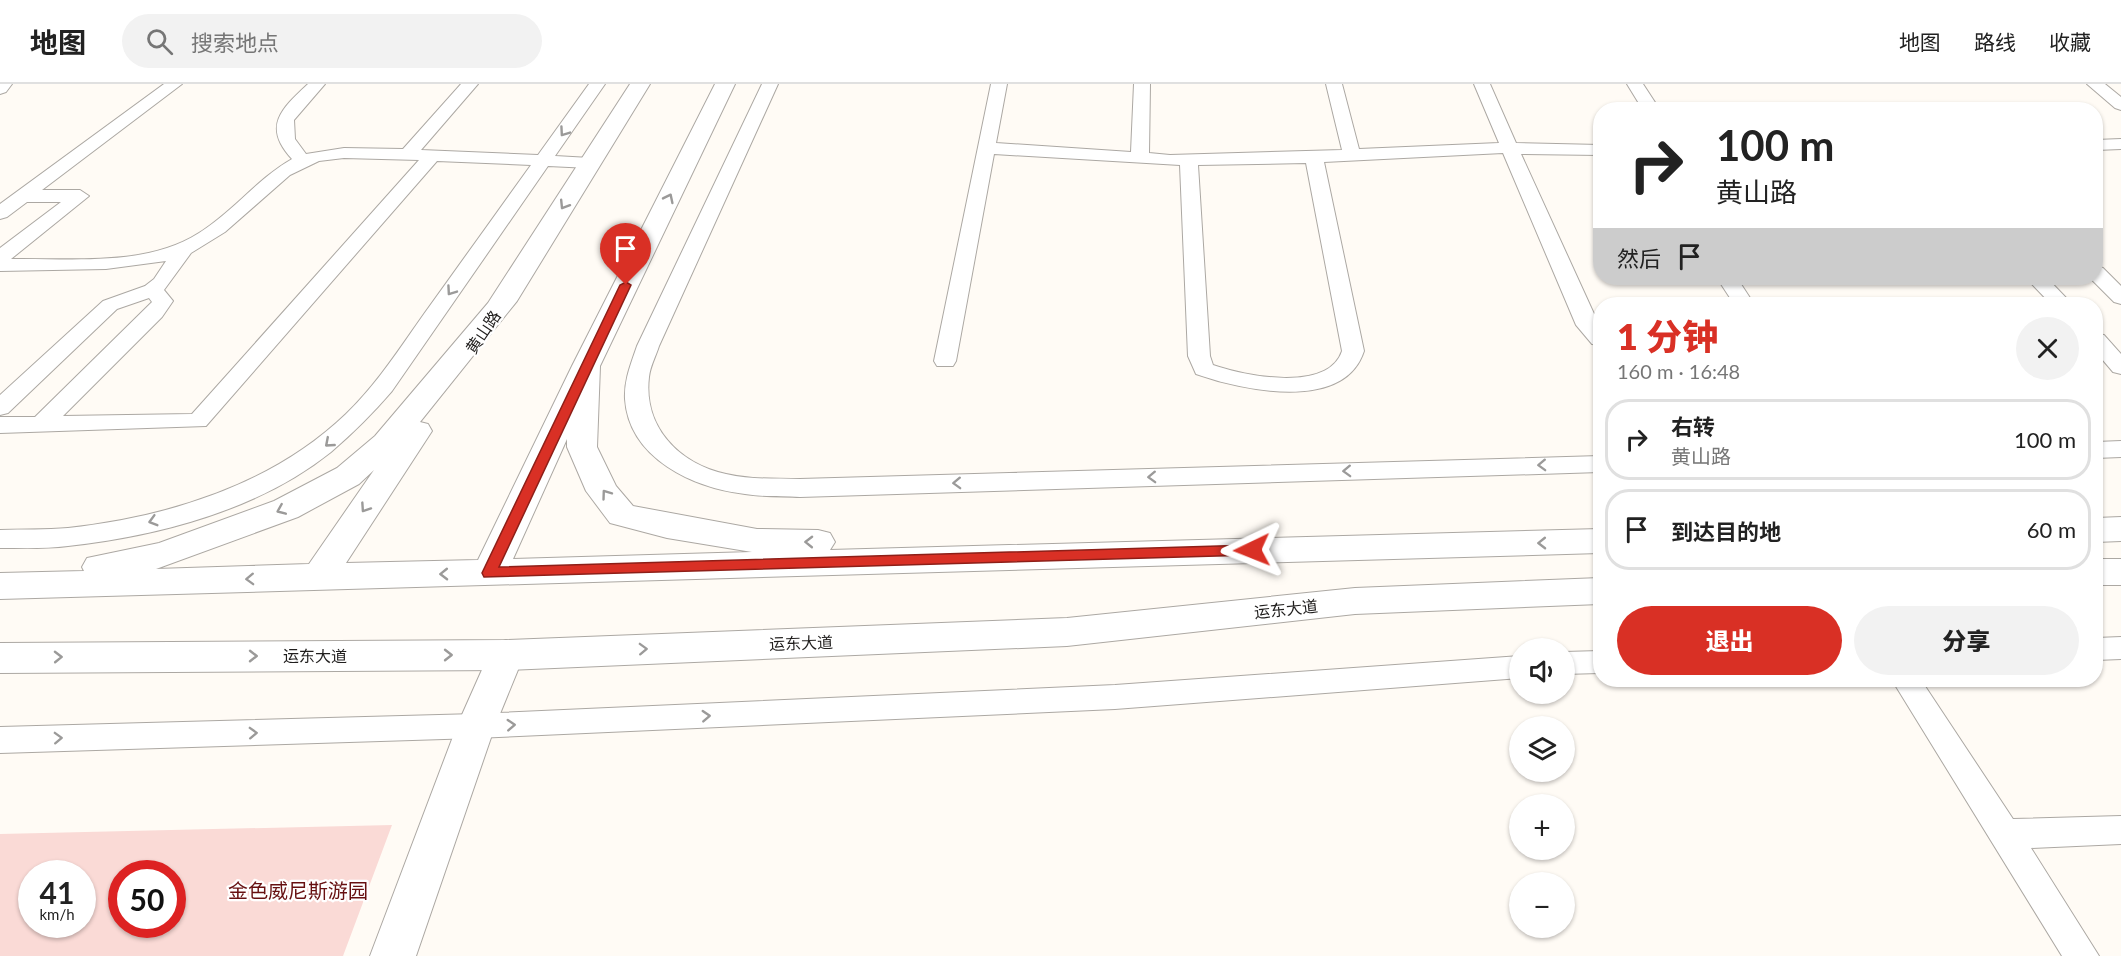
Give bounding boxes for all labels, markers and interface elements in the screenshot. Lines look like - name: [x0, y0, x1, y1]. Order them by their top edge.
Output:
- search box: [122, 14, 542, 68]
- text: 地图: [30, 25, 86, 59]
- icon: search: [143, 25, 176, 58]
- text: 搜索地点: [191, 29, 279, 56]
- text: 地图: [1899, 29, 1941, 54]
- text: 路线: [1974, 29, 2016, 54]
- text: 收藏: [2049, 29, 2091, 54]
- text: 100 m: [1716, 120, 1834, 170]
- one-way arrow: [560, 125, 571, 136]
- icon: right: [1617, 126, 1695, 204]
- text: 黄山路: [1716, 175, 1797, 208]
- one-way arrow: [661, 194, 673, 205]
- one-way arrow: [560, 199, 572, 209]
- pin: [600, 223, 651, 285]
- icon: arrive: [609, 232, 642, 265]
- icon: arrive: [1673, 240, 1706, 273]
- text: 然后: [1617, 245, 1661, 272]
- one-way arrow: [447, 285, 458, 296]
- street label: 黄山路: [461, 307, 504, 357]
- text: 1 分钟: [1617, 314, 1718, 358]
- button: close: [2016, 317, 2079, 380]
- text: 160 m · 16:48: [1617, 359, 1740, 383]
- text: 右转: [1671, 413, 1715, 440]
- icon: right: [1620, 423, 1653, 456]
- text: 100 m: [2014, 426, 2076, 453]
- one-way arrow: [326, 436, 336, 447]
- text: 黄山路: [1671, 444, 1731, 468]
- one-way arrow: [1538, 459, 1547, 472]
- one-way arrow: [1343, 465, 1352, 478]
- one-way arrow: [1148, 471, 1157, 483]
- one-way arrow: [953, 477, 962, 489]
- one-way arrow: [602, 490, 613, 501]
- one-way arrow: [361, 501, 372, 512]
- one-way arrow: [276, 503, 287, 515]
- icon: arrive: [1620, 513, 1653, 546]
- one-way arrow: [148, 514, 159, 526]
- text: 60 m: [2027, 516, 2076, 543]
- position arrow: [1220, 518, 1284, 582]
- text: 到达目的地: [1671, 518, 1781, 545]
- one-way arrow: [804, 536, 813, 548]
- one-way arrow: [1538, 536, 1547, 549]
- one-way arrow: [440, 568, 449, 580]
- one-way arrow: [245, 572, 254, 585]
- street label: 运东大道: [1253, 596, 1319, 621]
- button: 退出: [1617, 606, 1842, 675]
- button: 分享: [1854, 606, 2079, 675]
- street label: 运东大道: [769, 632, 833, 653]
- map controls: [1509, 638, 1575, 938]
- button: sound: [1509, 638, 1575, 704]
- one-way arrow: [639, 643, 648, 656]
- street label: 运东大道: [283, 646, 347, 665]
- one-way arrow: [444, 649, 453, 661]
- one-way arrow: [249, 650, 258, 662]
- one-way arrow: [54, 651, 63, 663]
- one-way arrow: [702, 709, 711, 722]
- button: layers: [1509, 716, 1575, 782]
- one-way arrow: [507, 718, 516, 731]
- one-way arrow: [249, 726, 258, 739]
- one-way arrow: [54, 732, 63, 744]
- button: +: [1509, 794, 1575, 860]
- speed limit sign: 50: [108, 860, 186, 938]
- button: −: [1509, 872, 1575, 938]
- text: 41: [40, 874, 74, 910]
- park label: 金色威尼斯游园: [228, 878, 368, 902]
- text: km/h: [39, 905, 75, 923]

